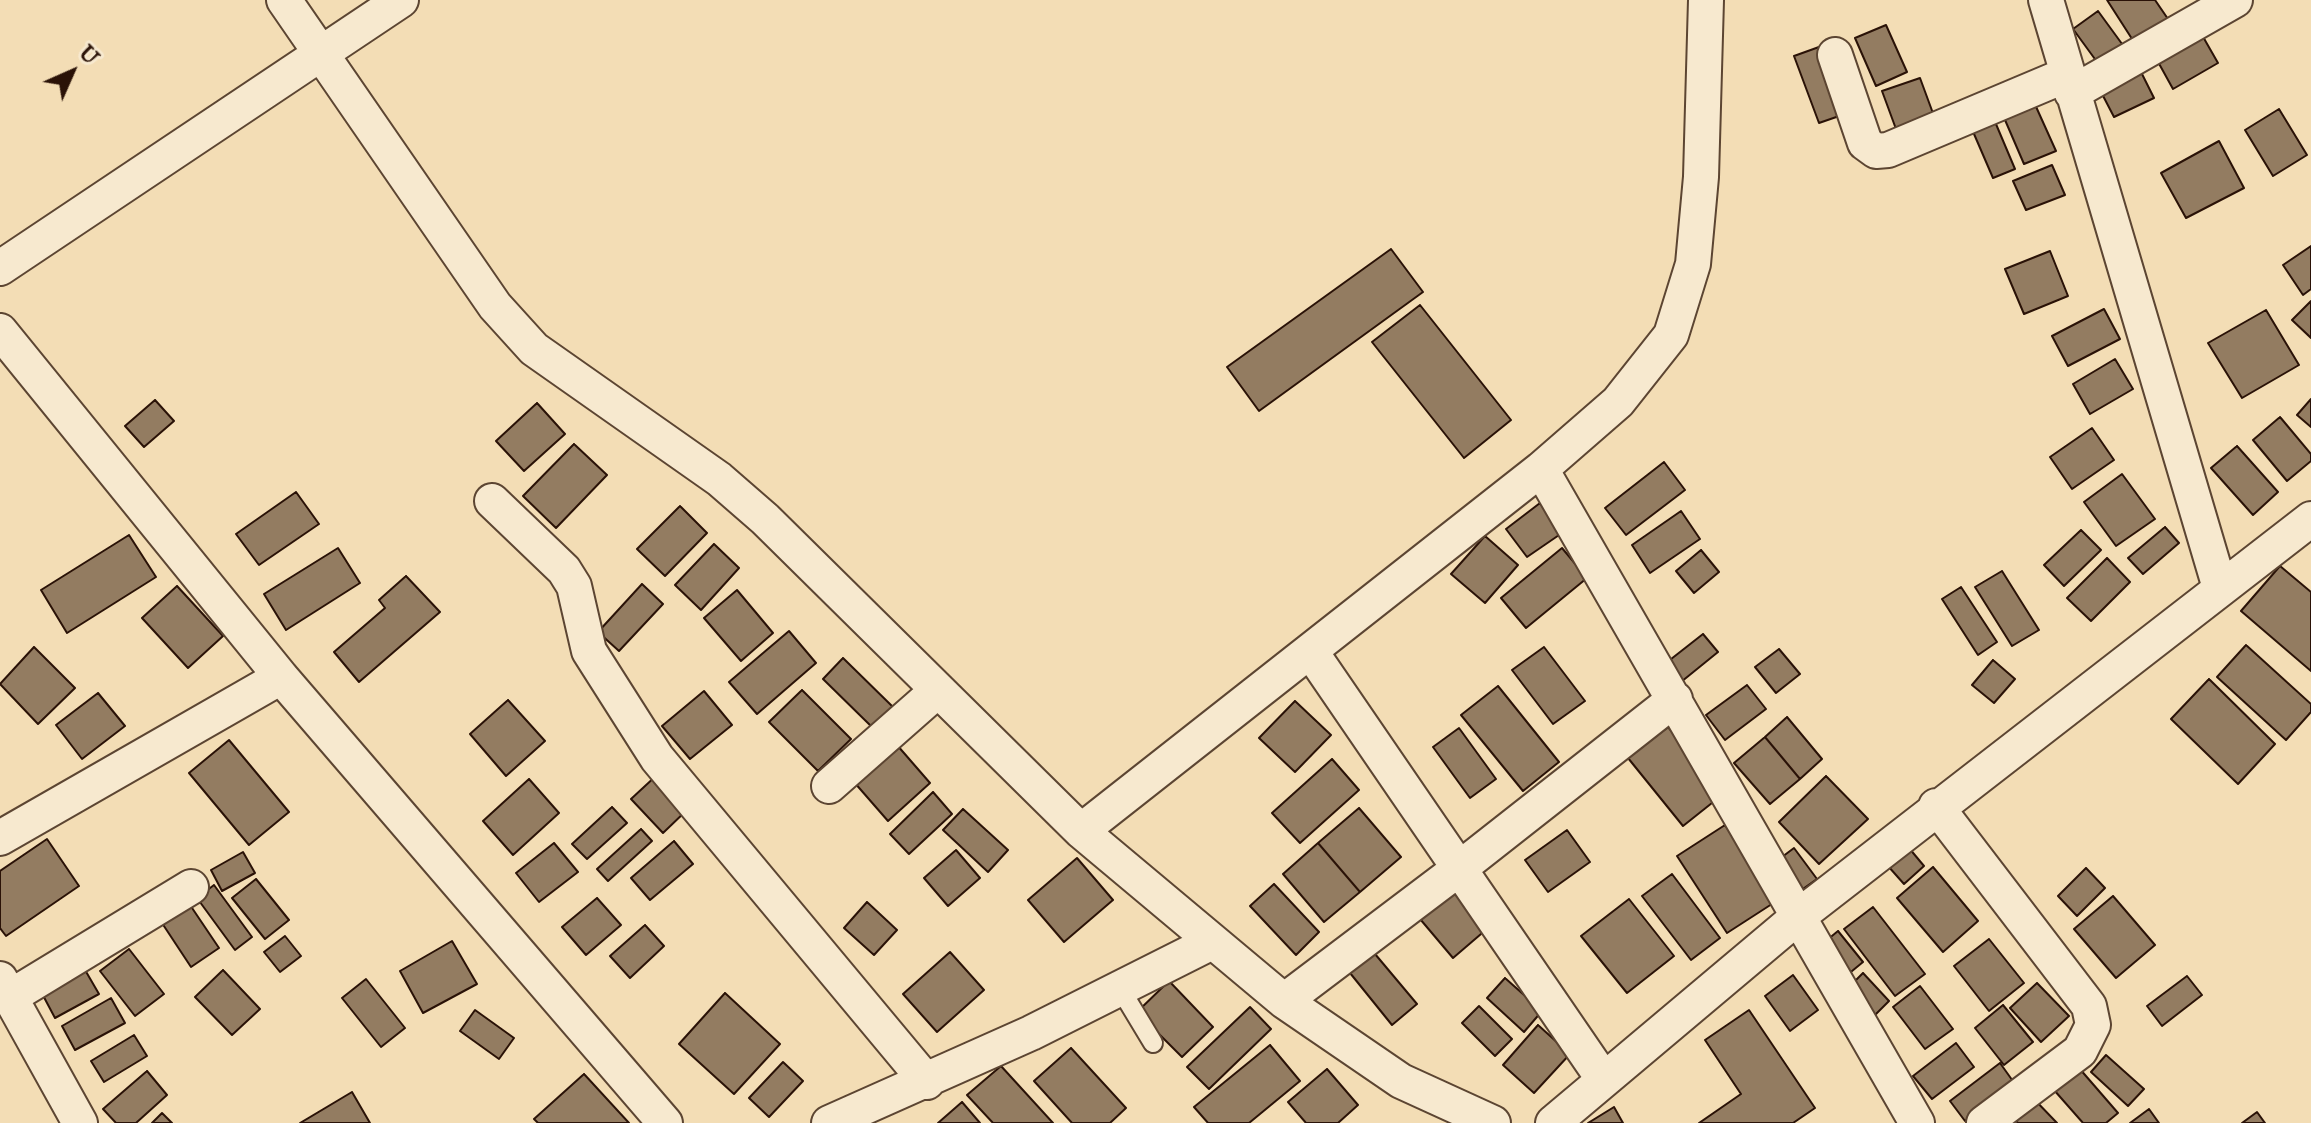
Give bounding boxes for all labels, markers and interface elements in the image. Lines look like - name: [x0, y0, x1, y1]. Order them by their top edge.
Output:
- north arrow: [32, 32, 112, 112]
- text: U: [74, 39, 105, 70]

